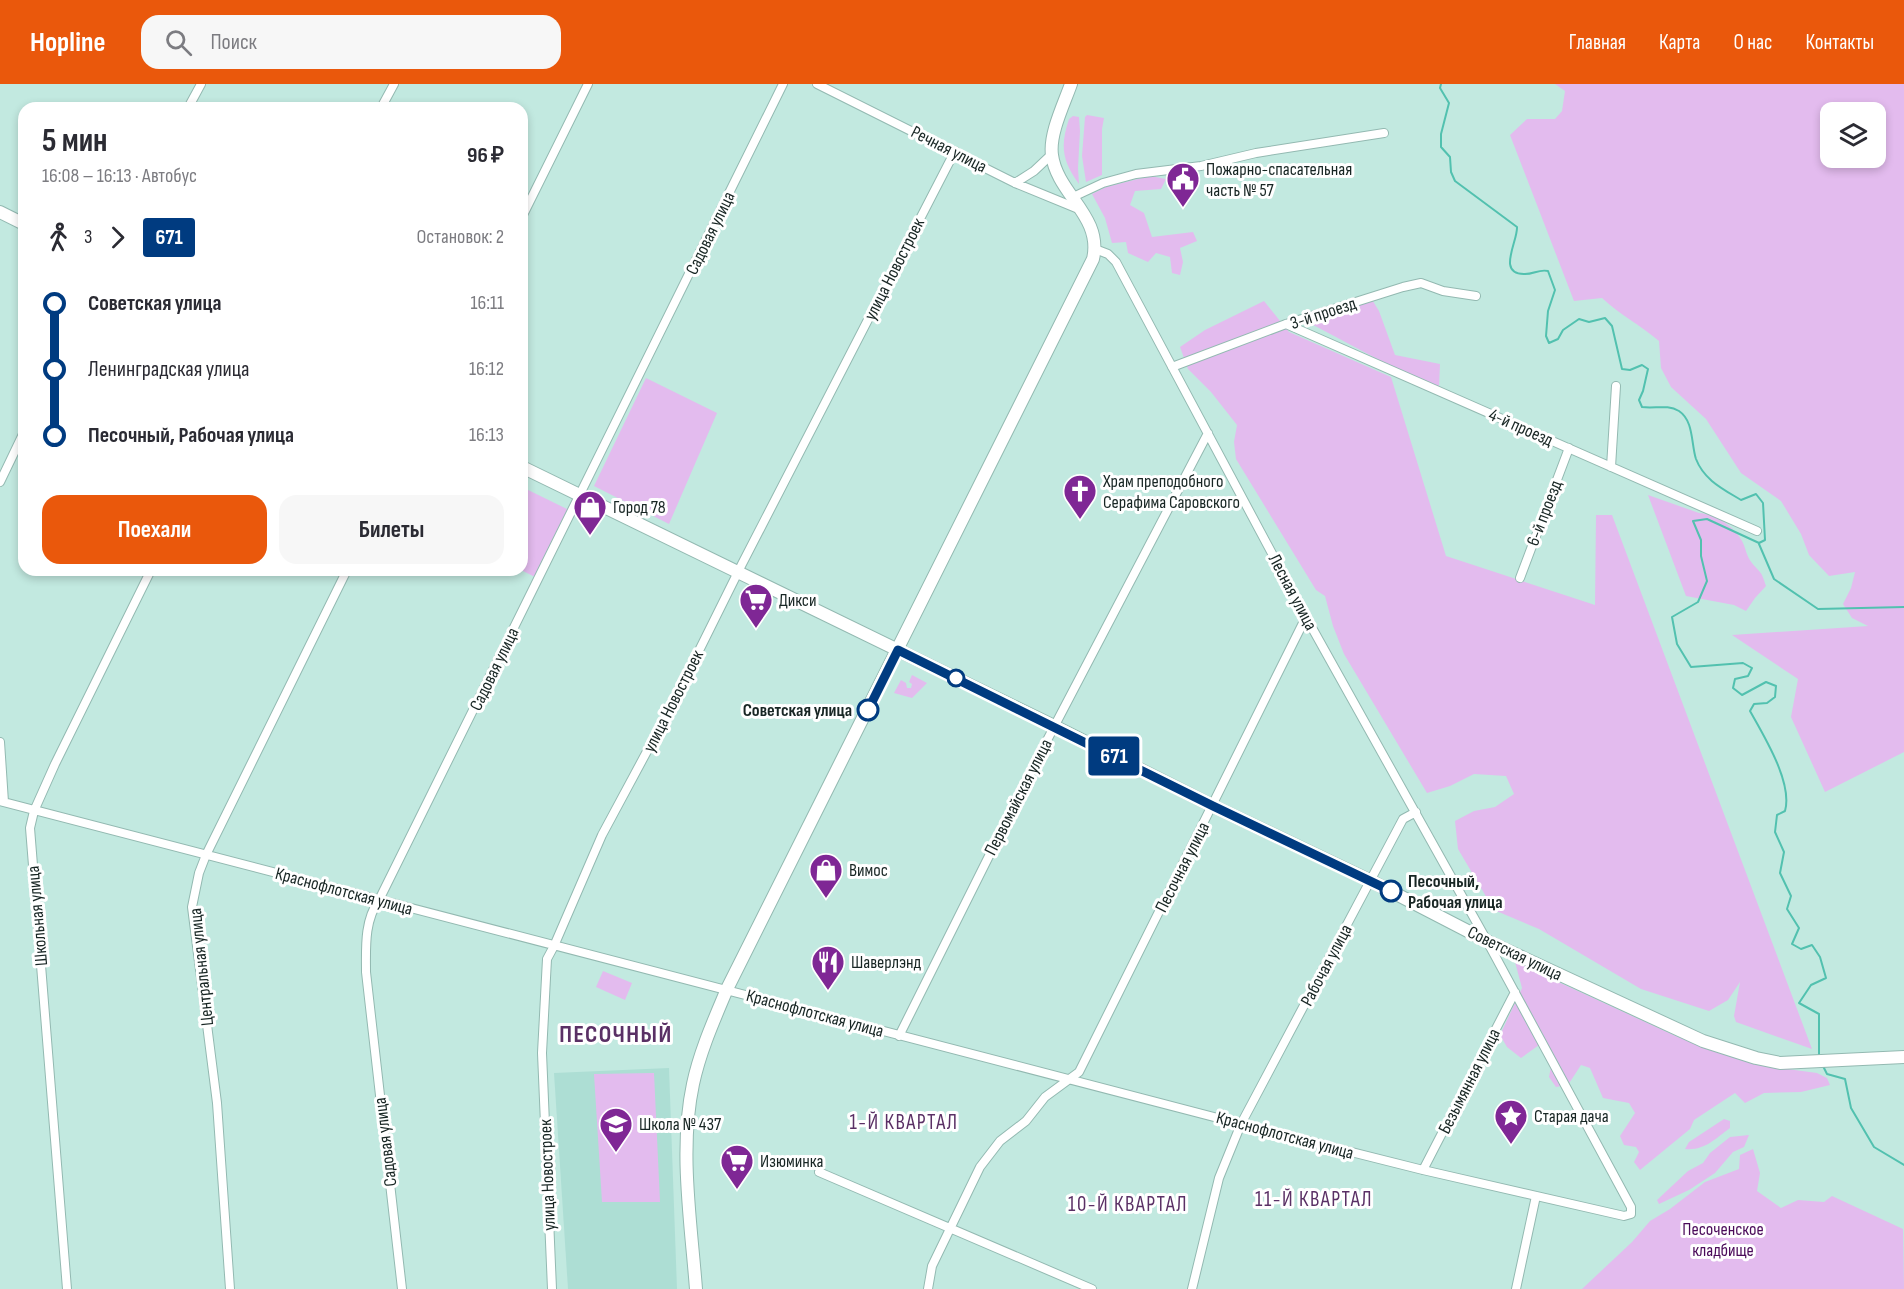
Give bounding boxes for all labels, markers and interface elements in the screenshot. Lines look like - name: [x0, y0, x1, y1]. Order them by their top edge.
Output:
- search box: [141, 15, 561, 69]
- text: Hopline: [30, 26, 105, 59]
- icon: search: [162, 26, 195, 59]
- text: Поиск: [210, 29, 257, 56]
- text: Главная: [1569, 30, 1626, 55]
- text: Карта: [1659, 30, 1700, 55]
- text: О нас: [1733, 30, 1772, 55]
- text: Контакты: [1805, 30, 1874, 55]
- map controls: [1820, 102, 1886, 168]
- button: layers: [1820, 102, 1886, 168]
- text: 5 мин: [42, 121, 108, 161]
- street label: Речная улица: [907, 121, 990, 177]
- text: 96 ₽: [467, 142, 504, 169]
- place label: Пожарно-спасательная часть № 57: [1206, 159, 1352, 201]
- public building icon: Пожарно-спасательная часть № 57: [1165, 161, 1201, 208]
- text: 16:08 – 16:13 · Автобус: [42, 164, 197, 188]
- street label: Садовая улица: [681, 188, 740, 278]
- street label: улица Новостроек: [860, 215, 929, 324]
- icon: walk: [42, 221, 75, 254]
- icon: forward: [101, 221, 134, 254]
- text: 3: [84, 225, 92, 249]
- text: 671: [155, 225, 183, 250]
- text: Остановок: 2: [416, 225, 504, 249]
- text: Советская улица: [88, 290, 222, 317]
- text: 16:11: [470, 291, 504, 315]
- street label: 3-й проезд: [1288, 293, 1359, 334]
- text: Ленинградская улица: [88, 356, 249, 383]
- text: 16:12: [469, 357, 504, 381]
- street label: 4-й проезд: [1485, 404, 1557, 451]
- text: Песочный, Рабочая улица: [88, 422, 294, 449]
- text: 16:13: [469, 423, 504, 447]
- place label: Храм преподобного Серафима Саровского: [1102, 471, 1240, 513]
- church icon: Храм преподобного Серафима Саровского: [1062, 473, 1098, 520]
- street label: 6-й проезд: [1522, 477, 1567, 549]
- shop icon: Город 78: [572, 489, 608, 536]
- button: Поехали: [42, 495, 267, 564]
- button: Билеты: [279, 495, 504, 564]
- place label: Город 78: [613, 497, 666, 518]
- street label: Лесная улица: [1264, 551, 1321, 634]
- supermarket icon: Дикси: [738, 582, 774, 629]
- place label: Дикси: [779, 590, 816, 611]
- street label: Садовая улица: [465, 624, 524, 714]
- street label: улица Новостроек: [639, 647, 708, 756]
- unlabelled marker: [947, 669, 965, 687]
- marker: Советская улица: [857, 699, 879, 721]
- place label: Советская улица: [743, 700, 852, 721]
- street label: Первомайская улица: [980, 736, 1057, 859]
- line badge: 671: [1080, 736, 1148, 776]
- text: 671: [1100, 744, 1128, 769]
- street label: Песочная улица: [1151, 819, 1214, 916]
- shop icon: Вимос: [808, 852, 844, 899]
- place label: Вимос: [849, 860, 888, 881]
- street label: Краснофлотская улица: [273, 863, 415, 920]
- street label: Школьная улица: [23, 865, 52, 967]
- place label: Песочный, Рабочая улица: [1408, 871, 1503, 913]
- marker: Песочный, Рабочая улица: [1380, 880, 1402, 902]
- street label: Центральная улица: [185, 907, 218, 1027]
- street label: Рабочая улица: [1296, 921, 1357, 1009]
- street label: Советская улица: [1464, 922, 1565, 985]
- restaurant icon: Шаверлэнд: [810, 944, 846, 991]
- place label: Шаверлэнд: [851, 952, 922, 973]
- street label: Краснофлотская улица: [744, 985, 886, 1042]
- district label: ПЕСОЧНЫЙ: [559, 1020, 673, 1049]
- street label: Безымянная улица: [1434, 1025, 1505, 1137]
- street label: Садовая улица: [370, 1096, 401, 1188]
- place icon: Старая дача: [1493, 1098, 1529, 1145]
- school or university icon: Школа № 437: [598, 1106, 634, 1153]
- place label: Старая дача: [1534, 1106, 1609, 1127]
- street label: Краснофлотская улица: [1214, 1107, 1356, 1164]
- district label: 1-Й КВАРТАЛ: [850, 1110, 958, 1135]
- place label: Школа № 437: [639, 1114, 722, 1135]
- street label: улица Новостроек: [535, 1119, 560, 1231]
- supermarket icon: Изюминка: [719, 1143, 755, 1190]
- place label: Изюминка: [760, 1151, 823, 1172]
- district label: 11-Й КВАРТАЛ: [1255, 1187, 1373, 1212]
- district label: 10-Й КВАРТАЛ: [1068, 1192, 1188, 1217]
- park label: Песоченское кладбище: [1682, 1219, 1764, 1261]

